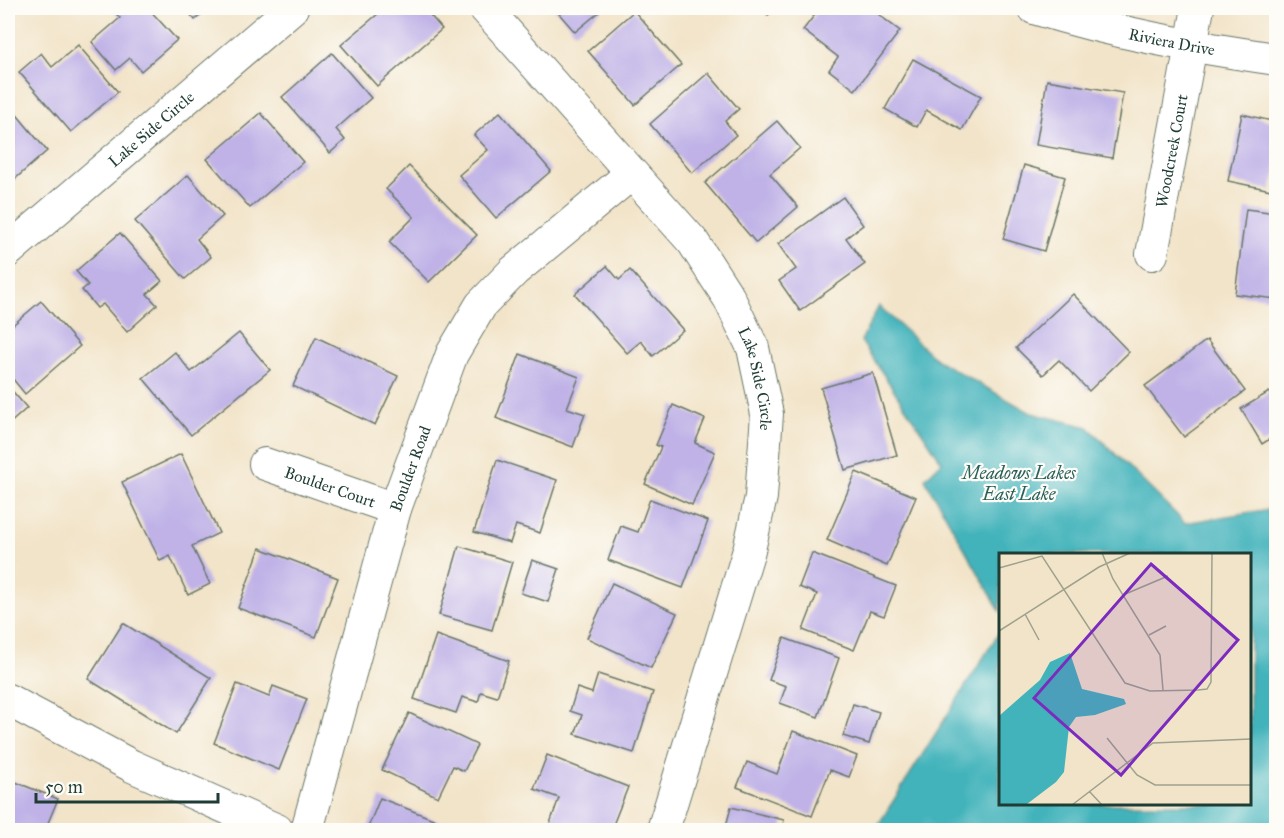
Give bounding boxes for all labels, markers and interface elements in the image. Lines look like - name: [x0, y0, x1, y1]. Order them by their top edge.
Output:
- street label: Riviera Drive: [1127, 24, 1217, 59]
- street label: Lake Side Circle: [104, 87, 198, 171]
- street label: Woodcreek Court: [1151, 92, 1191, 209]
- street label: Lake Side Circle: [735, 324, 777, 432]
- street label: Boulder Road: [385, 423, 434, 514]
- street label: Boulder Court: [282, 462, 379, 511]
- water label: Meadows Lakes East Lake: [960, 462, 1077, 505]
- inset map: [999, 553, 1251, 805]
- scale bar: [36, 766, 218, 804]
- text: 50 m: [45, 776, 83, 798]

